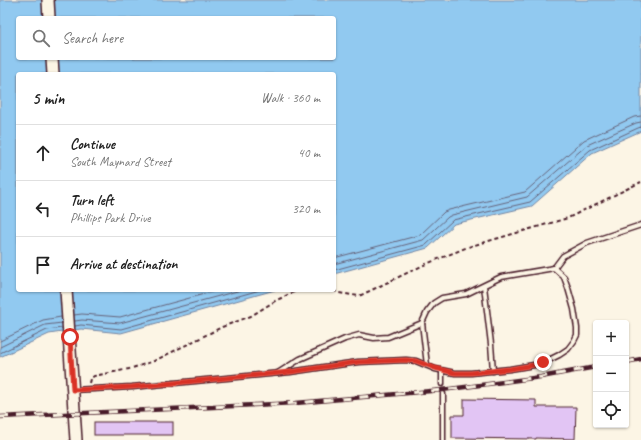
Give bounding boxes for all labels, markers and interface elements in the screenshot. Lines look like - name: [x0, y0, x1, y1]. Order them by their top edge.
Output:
- search box: [16, 16, 336, 60]
- icon: search: [30, 27, 52, 49]
- text: Search here: [62, 29, 123, 48]
- text: 5 min: [32, 88, 64, 109]
- text: Walk · 360 m: [261, 90, 320, 106]
- text: Continue: [70, 135, 115, 154]
- icon: ahead: [32, 142, 54, 164]
- text: 40 m: [298, 145, 320, 161]
- text: South Maynard Street: [70, 154, 171, 170]
- text: Turn left: [70, 191, 113, 210]
- icon: left: [32, 198, 54, 220]
- text: 320 m: [292, 201, 320, 217]
- text: Phillips Park Drive: [70, 210, 151, 226]
- icon: arrive: [32, 254, 54, 276]
- text: Arrive at destination: [70, 255, 177, 274]
- map controls: [593, 320, 629, 428]
- button: +: [593, 320, 629, 356]
- route start: [61, 328, 79, 346]
- route end: [534, 353, 552, 371]
- button: −: [593, 356, 629, 392]
- button: locate: [593, 392, 629, 428]

